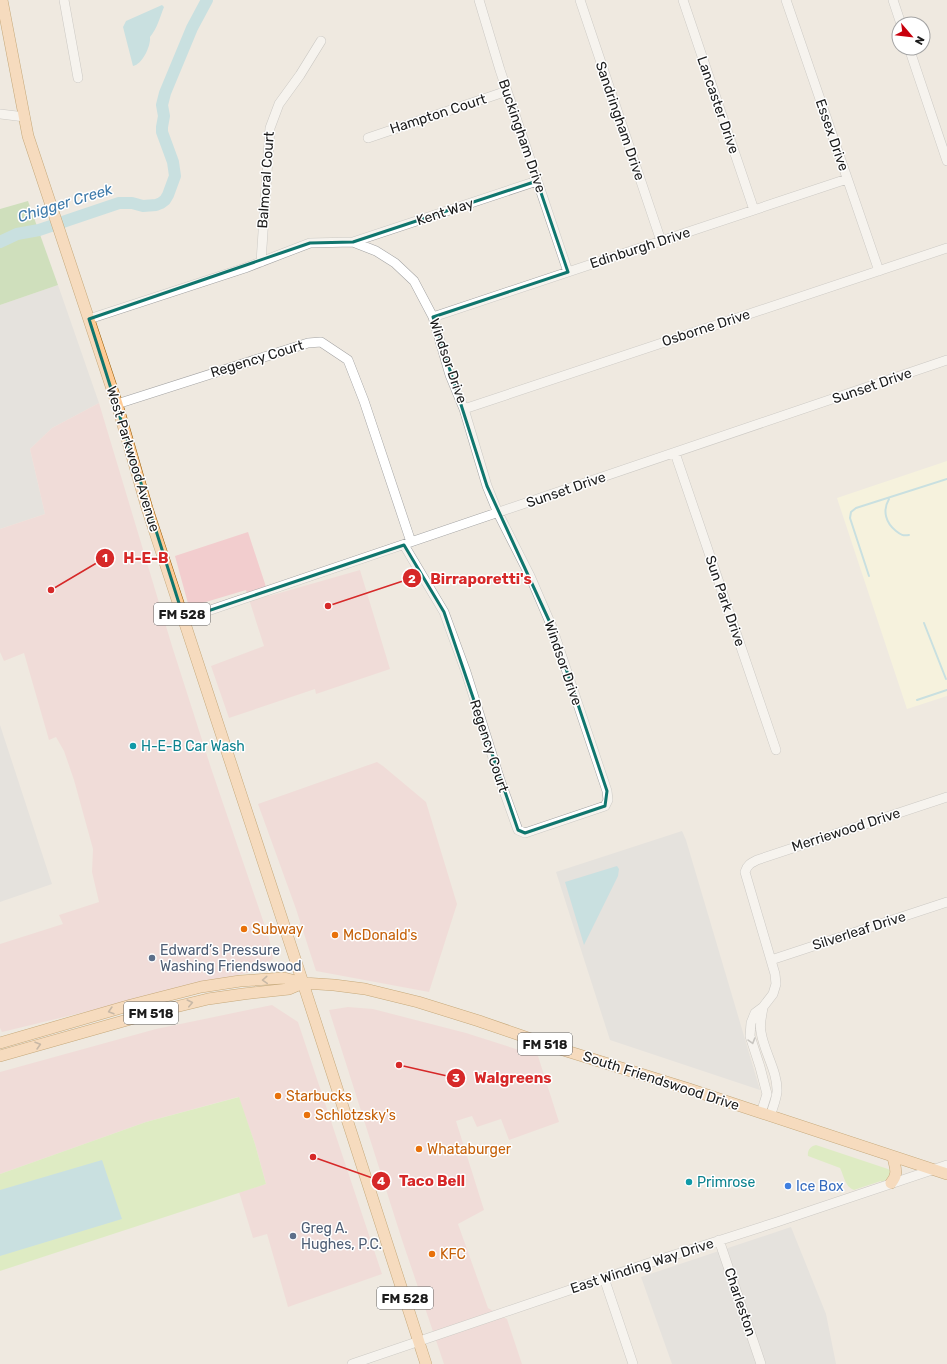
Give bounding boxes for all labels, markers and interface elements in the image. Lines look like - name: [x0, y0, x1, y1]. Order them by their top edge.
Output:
- north arrow: [891, 16, 931, 56]
- text: N: [912, 34, 927, 47]
- street label: Lancaster Drive: [693, 54, 743, 156]
- street label: Sandringham Drive: [592, 59, 648, 183]
- street label: Buckingham Drive: [495, 77, 549, 195]
- street label: Hampton Court: [388, 90, 489, 138]
- street label: Essex Drive: [812, 97, 852, 173]
- street label: Balmoral Court: [254, 130, 278, 229]
- water label: Chigger Creek: [15, 180, 115, 226]
- street label: Kent Way: [414, 195, 476, 229]
- street label: Edinburgh Drive: [588, 224, 692, 272]
- street label: Osborne Drive: [660, 306, 752, 350]
- street label: Windsor Drive: [426, 316, 471, 406]
- street label: Regency Court: [208, 337, 306, 381]
- street label: Sunset Drive: [830, 364, 914, 408]
- street label: West Parkwood Avenue: [103, 384, 163, 534]
- street label: Sunset Drive: [524, 468, 608, 512]
- callout: H-E-B: [95, 545, 176, 572]
- text: H-E-B: [123, 549, 169, 567]
- text: 1: [102, 551, 108, 565]
- street label: Sun Park Drive: [701, 553, 749, 649]
- callout: Birraporetti's: [402, 565, 539, 592]
- text: Birraporetti's: [430, 570, 532, 588]
- text: 2: [408, 572, 416, 586]
- road number: FM 528: [154, 603, 210, 625]
- street label: Windsor Drive: [541, 618, 586, 708]
- street label: Regency Court: [466, 697, 512, 795]
- place label: H-E-B Car Wash: [141, 738, 245, 755]
- marker: H-E-B Car Wash: [128, 741, 138, 751]
- street label: Merriewood Drive: [790, 804, 903, 856]
- street label: Silverleaf Drive: [810, 908, 908, 954]
- place label: Subway: [252, 921, 304, 938]
- marker: Subway: [239, 924, 249, 934]
- place label: McDonald's: [343, 927, 417, 944]
- marker: McDonald's: [330, 930, 340, 940]
- place label: Edward’s Pressure Washing Friendswood: [160, 942, 302, 975]
- marker: Edward’s Pressure Washing Friendswood: [147, 953, 157, 963]
- one-way arrow: [262, 975, 268, 984]
- one-way arrow: [187, 1000, 193, 1008]
- road number: FM 518: [124, 1002, 178, 1024]
- one-way arrow: [107, 1006, 114, 1015]
- road number: FM 518: [518, 1033, 572, 1055]
- one-way arrow: [747, 1037, 756, 1044]
- one-way arrow: [34, 1041, 41, 1050]
- street label: South Friendswood Drive: [581, 1048, 742, 1114]
- callout: Walgreens: [446, 1064, 559, 1091]
- text: Walgreens: [474, 1069, 552, 1087]
- text: 3: [452, 1071, 460, 1085]
- place label: Starbucks: [286, 1088, 352, 1105]
- marker: Starbucks: [273, 1091, 283, 1101]
- place label: Schlotzsky's: [315, 1107, 396, 1124]
- marker: Schlotzsky's: [302, 1110, 312, 1120]
- place label: Whataburger: [427, 1141, 512, 1158]
- marker: Whataburger: [414, 1144, 424, 1154]
- callout: Taco Bell: [371, 1168, 473, 1195]
- text: Taco Bell: [399, 1172, 465, 1190]
- text: 4: [377, 1174, 385, 1188]
- place label: Primrose: [697, 1174, 756, 1191]
- marker: Primrose: [684, 1177, 694, 1187]
- place label: Ice Box: [796, 1178, 844, 1195]
- marker: Ice Box: [783, 1181, 793, 1191]
- place label: Greg A. Hughes, P.C.: [301, 1220, 382, 1253]
- marker: Greg A. Hughes, P.C.: [288, 1231, 298, 1241]
- street label: East Winding Way Drive: [568, 1235, 716, 1297]
- place label: KFC: [440, 1246, 466, 1263]
- marker: KFC: [427, 1249, 437, 1259]
- street label: Charleston: [720, 1266, 760, 1338]
- road number: FM 528: [377, 1287, 433, 1309]

